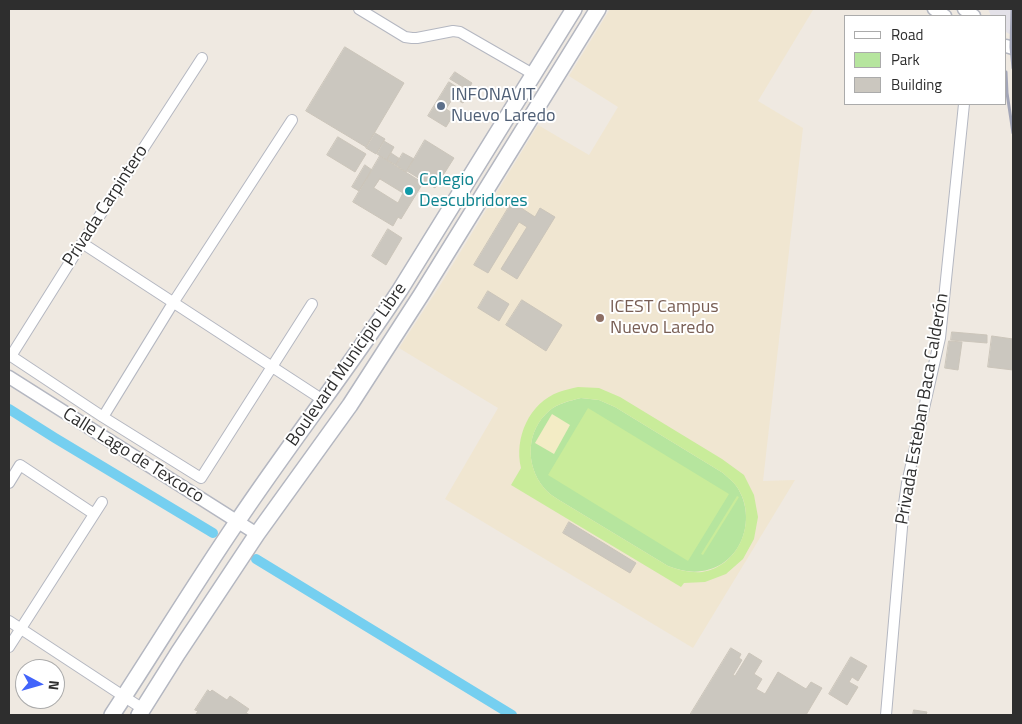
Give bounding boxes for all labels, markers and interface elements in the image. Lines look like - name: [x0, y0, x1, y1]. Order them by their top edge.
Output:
- legend: [844, 15, 1007, 105]
- text: Road: [891, 23, 923, 46]
- text: Park: [891, 48, 920, 71]
- text: Building: [891, 73, 942, 96]
- place label: INFONAVIT Nuevo Laredo: [451, 85, 555, 128]
- marker: INFONAVIT Nuevo Laredo: [435, 100, 447, 112]
- street label: Privada Carpintero: [59, 141, 153, 271]
- place label: Colegio Descubridores: [419, 170, 528, 212]
- marker: Colegio Descubridores: [403, 185, 415, 197]
- street label: Boulevard Municipio Libre: [282, 279, 412, 451]
- street label: Privada Esteban Baca Calderón: [892, 292, 954, 526]
- place label: ICEST Campus Nuevo Laredo: [610, 297, 719, 340]
- marker: ICEST Campus Nuevo Laredo: [594, 312, 606, 324]
- street label: Calle Lago de Texcoco: [58, 404, 208, 508]
- north arrow: [15, 659, 65, 709]
- text: N: [43, 680, 65, 691]

